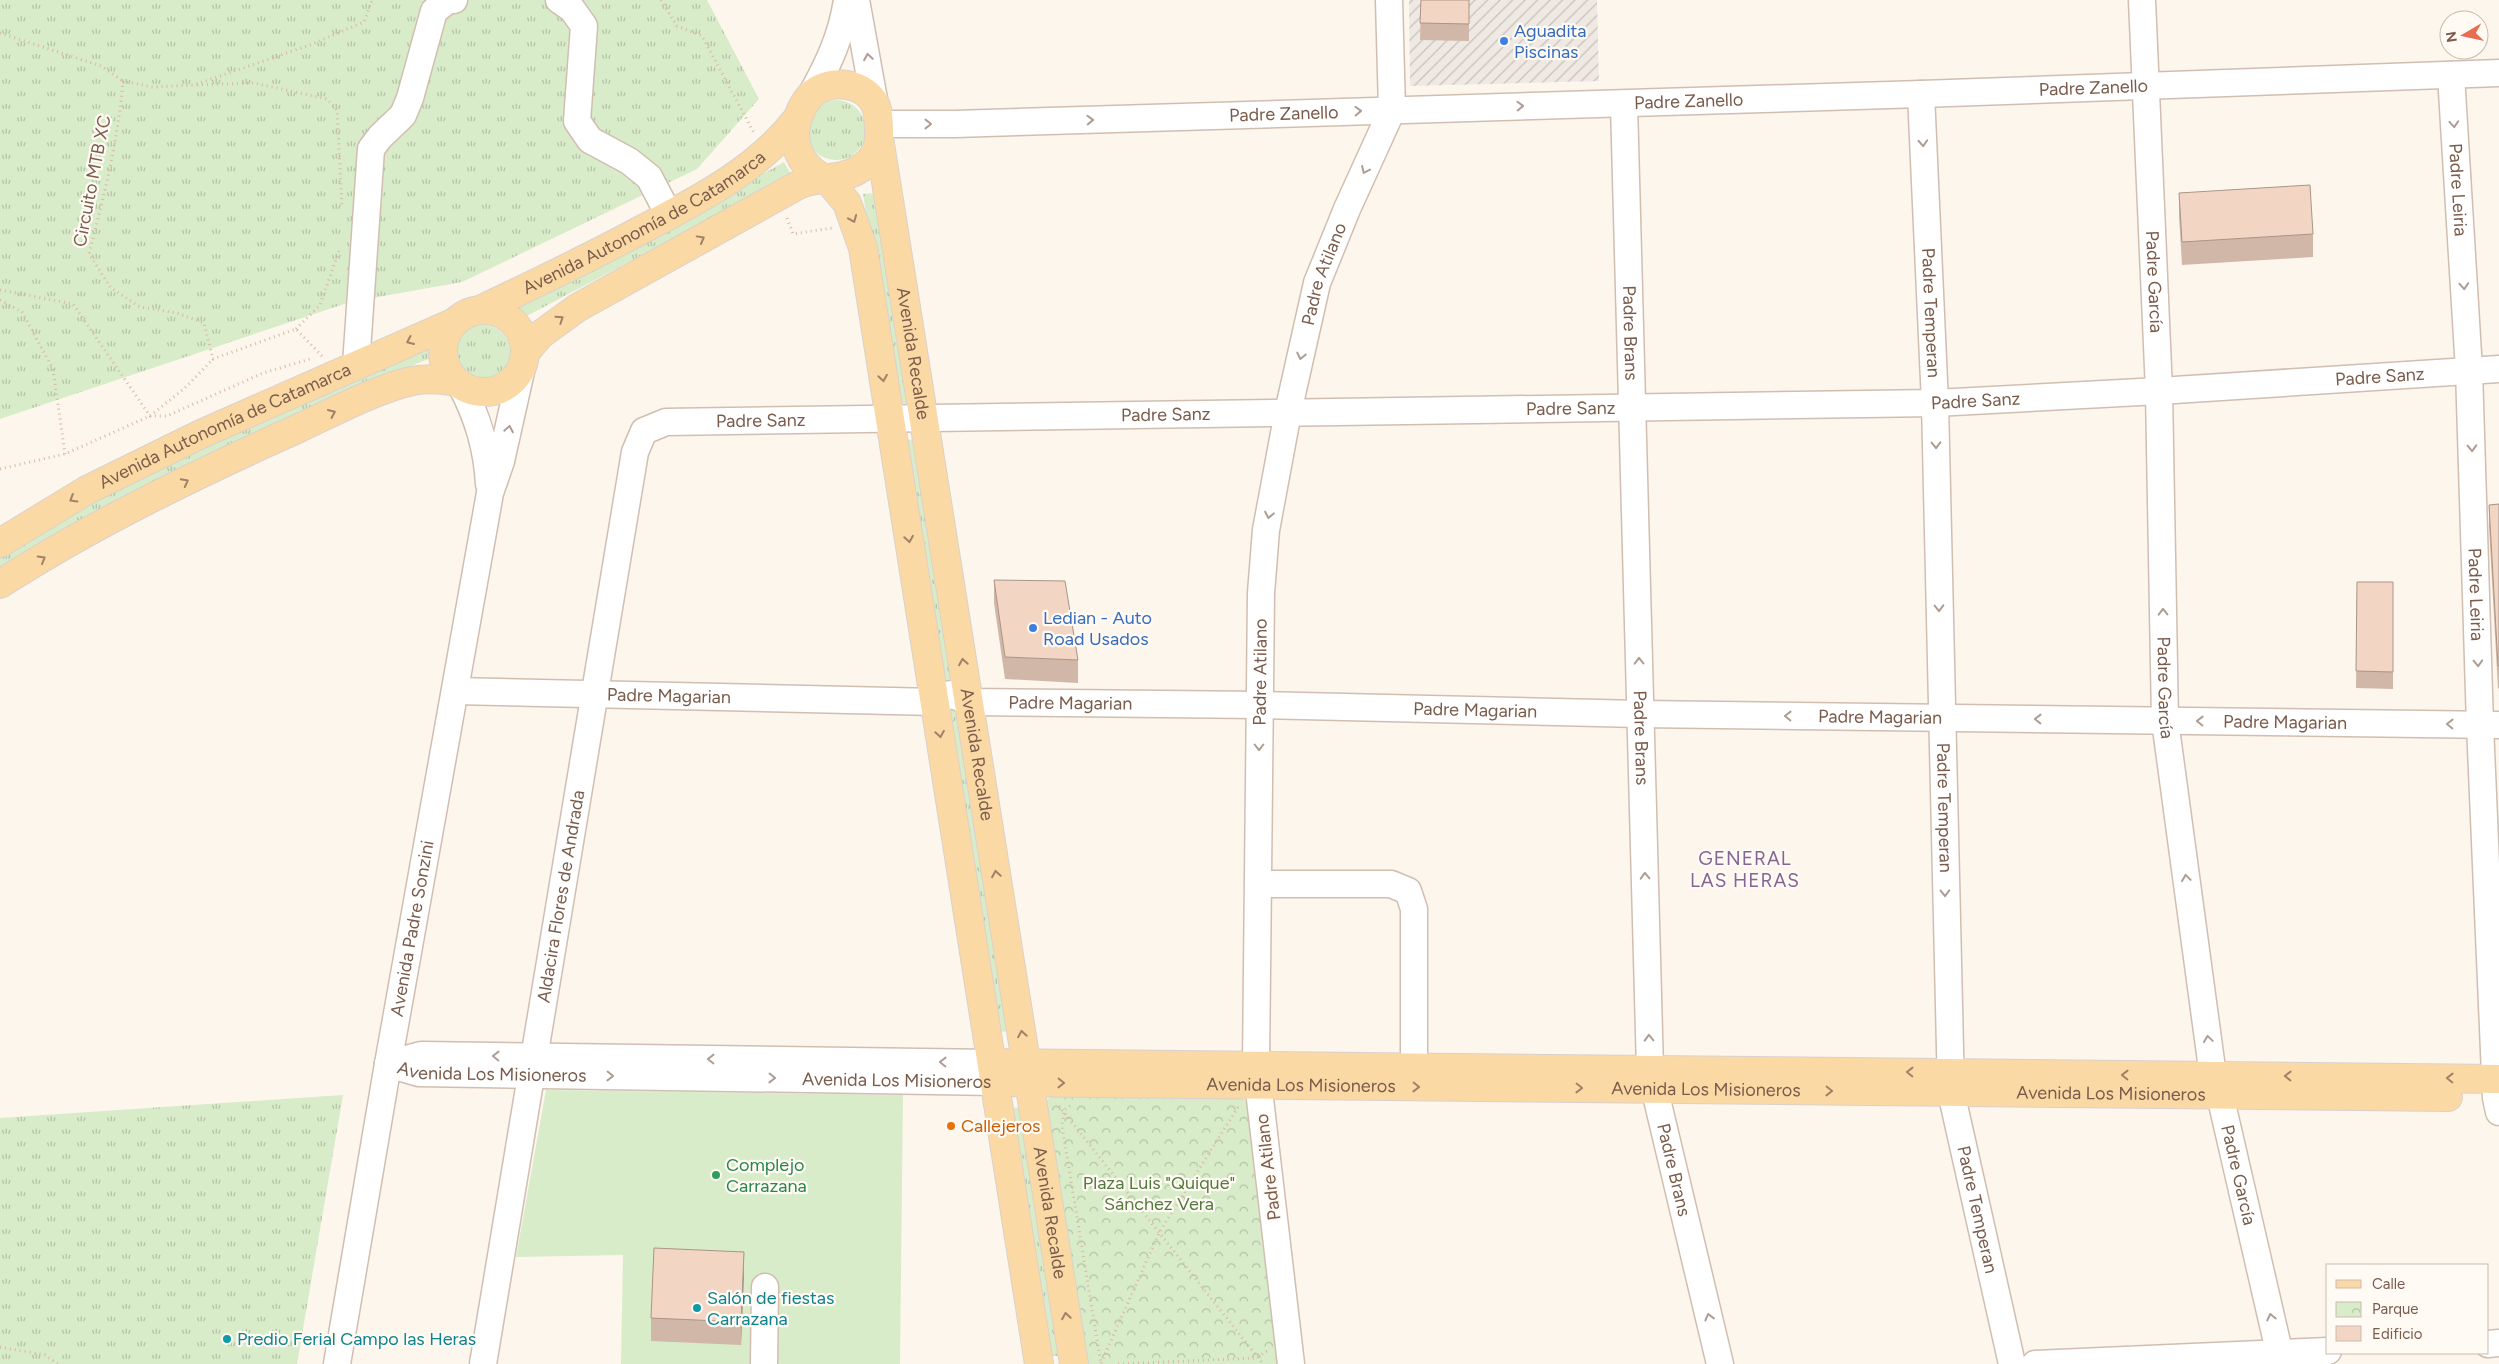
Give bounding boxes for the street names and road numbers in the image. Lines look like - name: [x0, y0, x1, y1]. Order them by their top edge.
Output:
- street label: Padre Zanello: [2038, 75, 2148, 101]
- street label: Padre Zanello: [1634, 89, 1744, 114]
- street label: Padre Zanello: [1229, 101, 1339, 126]
- street label: Circuito MTB XC: [68, 113, 116, 249]
- street label: Padre Leiria: [2444, 143, 2472, 237]
- street label: Avenida Autonomía de Catamarca: [519, 146, 770, 299]
- street label: Padre Atilano: [1297, 219, 1351, 327]
- street label: Padre García: [2141, 230, 2167, 333]
- street label: Padre Temperan: [1917, 247, 1945, 378]
- street label: Padre Brans: [1618, 285, 1642, 381]
- street label: Avenida Recalde: [892, 286, 935, 421]
- street label: Avenida Autonomía de Catamarca: [95, 358, 354, 493]
- street label: Padre Sanz: [2335, 363, 2425, 391]
- street label: Padre Sanz: [1930, 387, 2021, 414]
- street label: Padre Sanz: [1526, 397, 1616, 420]
- street label: Padre Sanz: [1121, 403, 1211, 426]
- street label: Padre Sanz: [716, 409, 806, 432]
- street label: Padre Leiria: [2464, 547, 2488, 641]
- street label: Padre Atilano: [1249, 618, 1272, 726]
- street label: Padre García: [2152, 636, 2178, 740]
- street label: Padre Magarian: [607, 683, 731, 708]
- street label: Avenida Recalde: [956, 687, 998, 822]
- street label: Padre Brans: [1629, 690, 1653, 786]
- street label: Padre Magarian: [1008, 691, 1132, 715]
- street label: Padre Magarian: [1413, 698, 1537, 723]
- street label: Padre Magarian: [1818, 705, 1942, 729]
- street label: Padre Magarian: [2223, 710, 2347, 734]
- street label: Padre Temperan: [1932, 742, 1957, 873]
- street label: Aldacira Flores de Andrada: [532, 788, 589, 1004]
- street label: Avenida Padre Sonzini: [386, 839, 439, 1018]
- street label: Avenida Los Misioneros: [395, 1056, 587, 1087]
- street label: Avenida Los Misioneros: [802, 1068, 991, 1093]
- street label: Avenida Los Misioneros: [1206, 1073, 1396, 1097]
- street label: Avenida Los Misioneros: [1611, 1077, 1801, 1101]
- street label: Avenida Los Misioneros: [2016, 1082, 2206, 1105]
- street label: Padre Atilano: [1251, 1112, 1285, 1222]
- street label: Padre Brans: [1652, 1121, 1695, 1219]
- street label: Padre García: [2216, 1123, 2261, 1227]
- street label: Padre Temperan: [1952, 1144, 2002, 1275]
- street label: Avenida Recalde: [1029, 1145, 1071, 1281]

